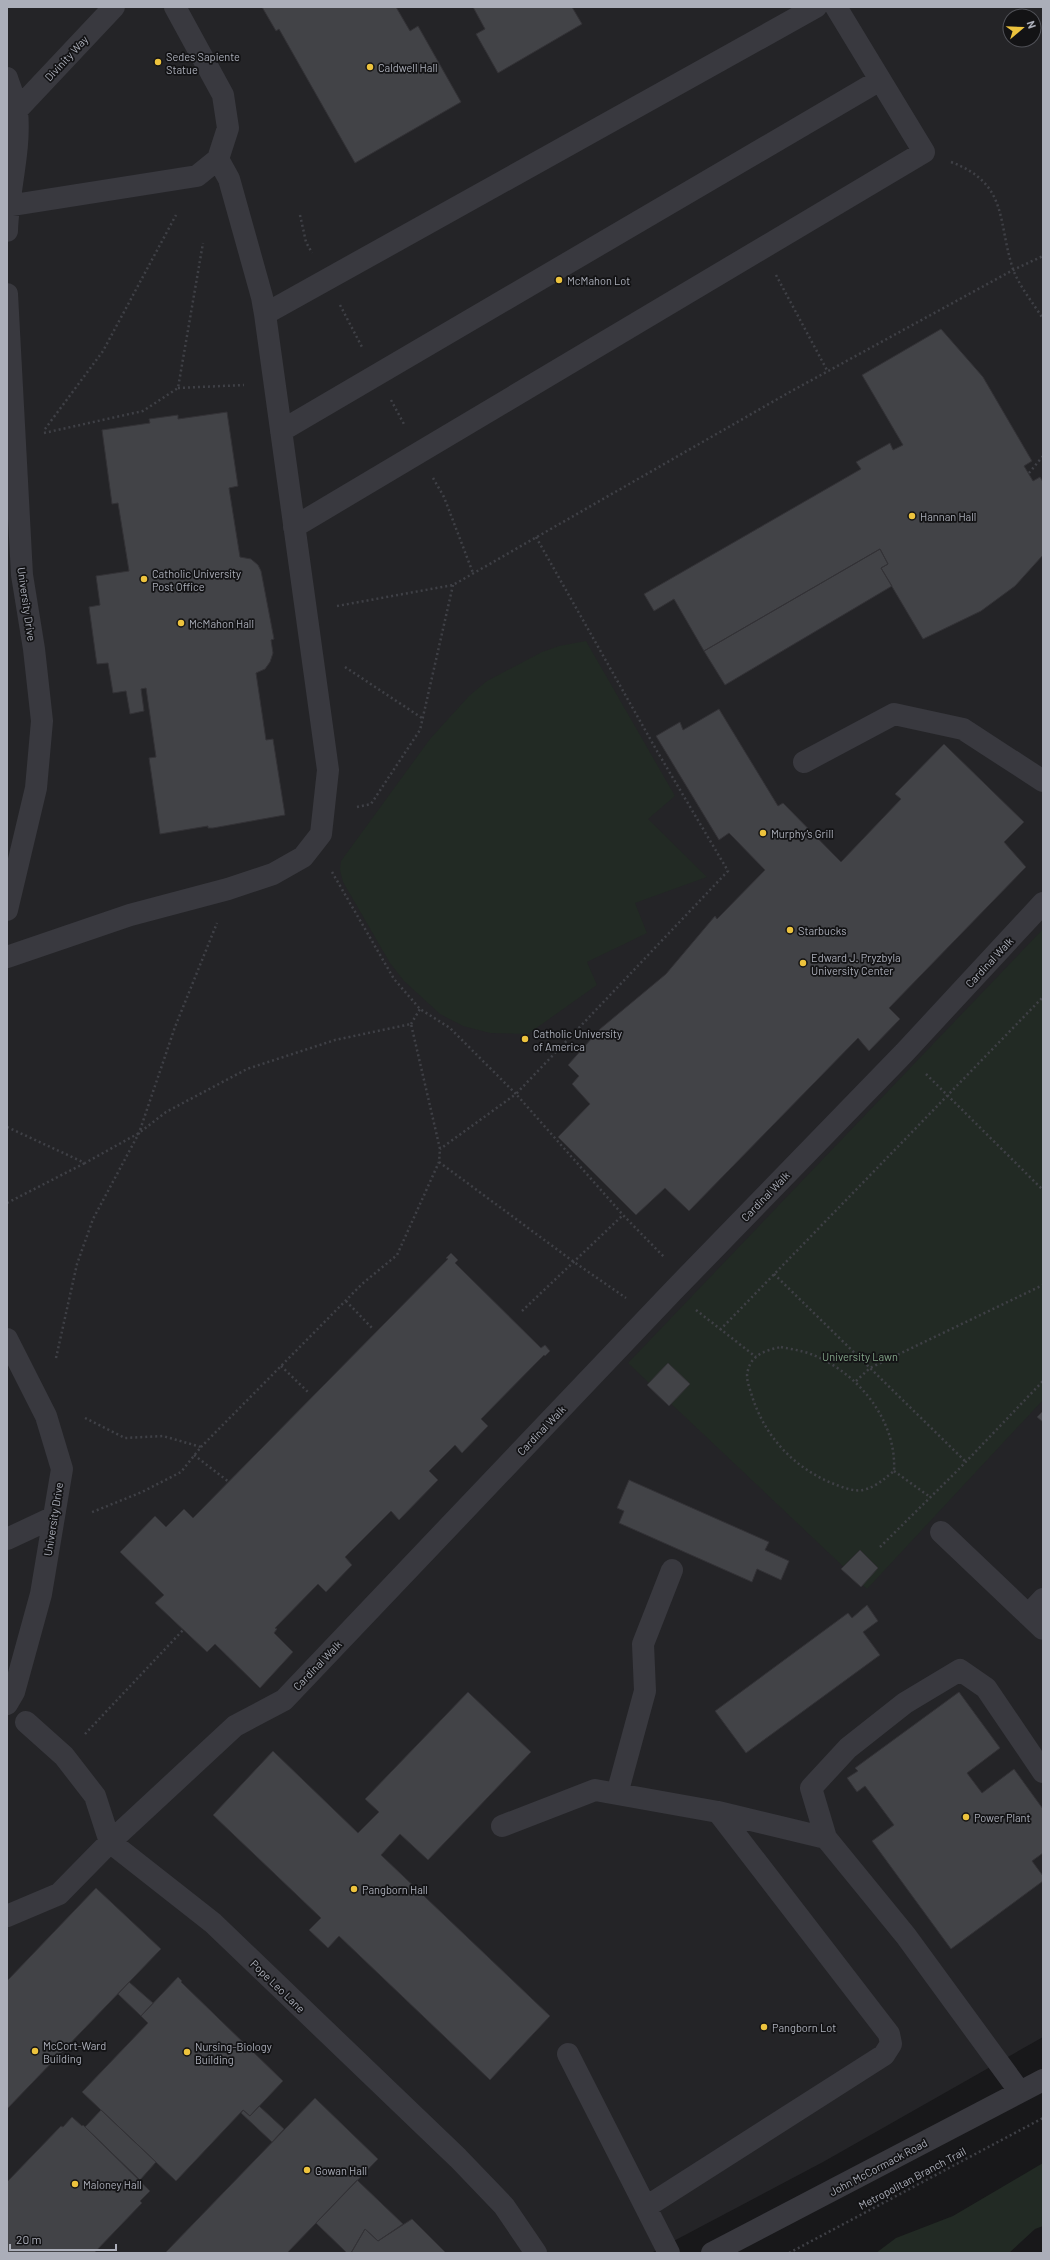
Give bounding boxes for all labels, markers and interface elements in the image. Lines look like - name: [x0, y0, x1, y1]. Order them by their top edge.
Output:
- north arrow: [1002, 8, 1042, 48]
- text: N: [1025, 19, 1039, 30]
- street label: Divinity Way: [42, 33, 90, 83]
- place label: Sedes Sapiente Statue: [166, 50, 240, 76]
- marker: Sedes Sapiente Statue: [153, 57, 163, 67]
- place label: Caldwell Hall: [378, 61, 438, 74]
- marker: Caldwell Hall: [365, 62, 375, 72]
- place label: McMahon Lot: [567, 274, 630, 287]
- marker: McMahon Lot: [554, 275, 564, 285]
- place label: Hannan Hall: [920, 510, 976, 523]
- marker: Hannan Hall: [907, 511, 917, 521]
- street label: University Drive: [15, 566, 39, 642]
- place label: Catholic University Post Office: [152, 567, 241, 593]
- marker: Catholic University Post Office: [139, 574, 149, 584]
- place label: McMahon Hall: [189, 617, 254, 630]
- marker: McMahon Hall: [176, 618, 186, 628]
- place label: Murphy’s Grill: [771, 827, 833, 840]
- marker: Murphy’s Grill: [758, 828, 768, 838]
- place label: Starbucks: [798, 924, 846, 937]
- marker: Starbucks: [785, 925, 795, 935]
- street label: Cardinal Walk: [962, 934, 1016, 990]
- place label: Edward J. Pryzbyla University Center: [811, 951, 901, 977]
- marker: Edward J. Pryzbyla University Center: [798, 958, 808, 968]
- place label: Catholic University of America: [533, 1027, 622, 1053]
- marker: Catholic University of America: [520, 1034, 530, 1044]
- street label: Cardinal Walk: [738, 1168, 792, 1224]
- park label: University Lawn: [822, 1350, 898, 1363]
- street label: Cardinal Walk: [514, 1402, 568, 1458]
- street label: University Drive: [41, 1481, 65, 1557]
- street label: Cardinal Walk: [290, 1637, 344, 1693]
- place label: Power Plant: [974, 1811, 1031, 1824]
- marker: Power Plant: [961, 1812, 971, 1822]
- place label: Pangborn Hall: [362, 1883, 428, 1896]
- marker: Pangborn Hall: [349, 1884, 359, 1894]
- street label: Pope Leo Lane: [248, 1957, 308, 2015]
- place label: Pangborn Lot: [772, 2021, 836, 2034]
- marker: Pangborn Lot: [759, 2022, 769, 2032]
- place label: McCort-Ward Building: [43, 2039, 106, 2065]
- place label: Nursing-Biology Building: [195, 2040, 272, 2066]
- marker: McCort-Ward Building: [30, 2046, 40, 2056]
- marker: Nursing-Biology Building: [182, 2047, 192, 2057]
- street label: John McCormack Road: [827, 2136, 929, 2198]
- street label: Metropolitan Branch Trail: [856, 2144, 968, 2212]
- place label: Gowan Hall: [315, 2164, 367, 2177]
- marker: Gowan Hall: [302, 2165, 312, 2175]
- place label: Maloney Hall: [83, 2178, 142, 2191]
- marker: Maloney Hall: [70, 2179, 80, 2189]
- scale bar: [10, 2226, 116, 2252]
- text: 20 m: [16, 2232, 42, 2246]

